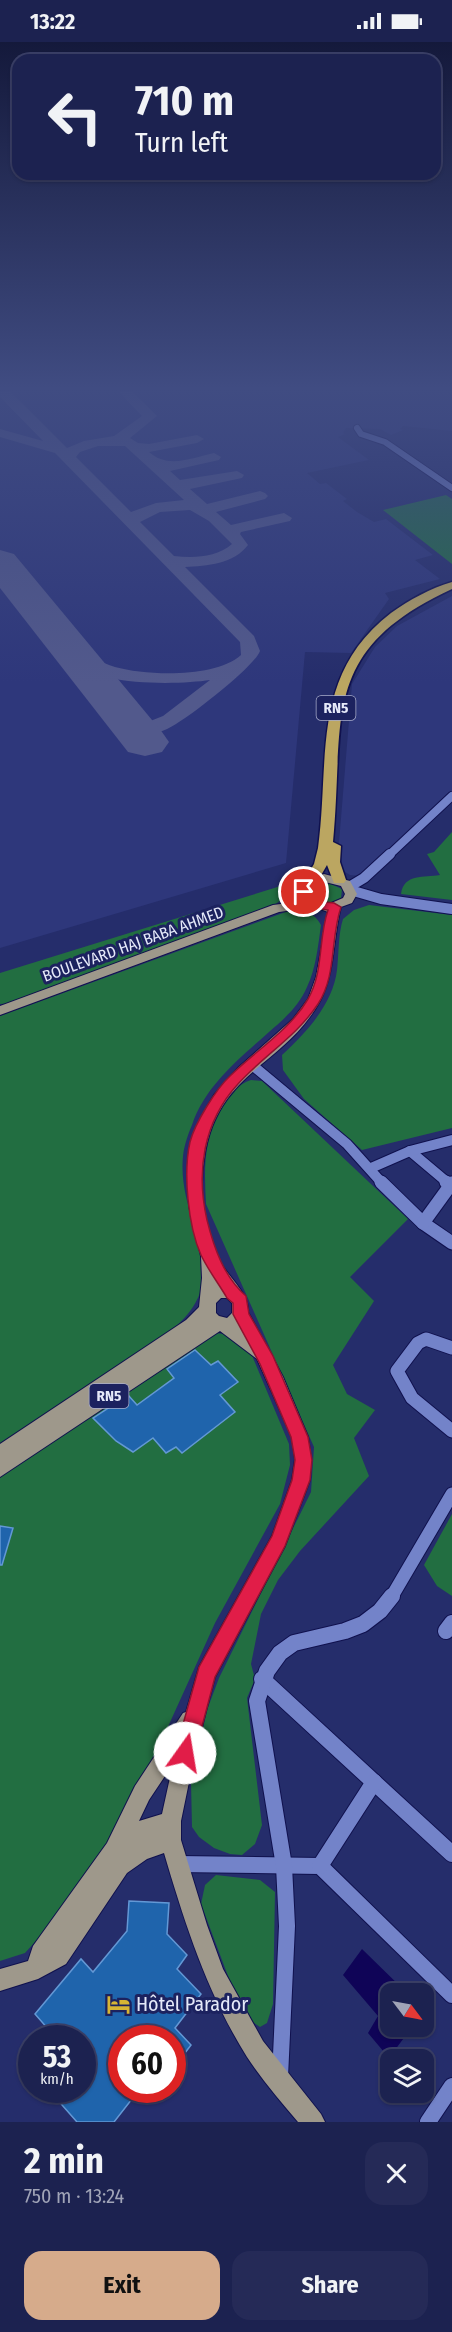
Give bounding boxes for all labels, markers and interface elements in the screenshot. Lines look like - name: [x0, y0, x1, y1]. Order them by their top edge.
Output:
- text: 13:22: [30, 8, 75, 35]
- text: 710 m: [135, 76, 234, 126]
- icon: left: [36, 78, 114, 156]
- text: Turn left: [135, 127, 228, 159]
- road number: RN5: [316, 696, 356, 720]
- pin: [278, 866, 329, 917]
- icon: arrive: [287, 875, 320, 908]
- street label: BOULEVARD HAJ BABA AHMED: [40, 902, 226, 986]
- road number: RN5: [90, 1384, 128, 1408]
- position arrow: [153, 1721, 217, 1785]
- north arrow: [380, 1983, 434, 2037]
- map controls: [380, 1983, 434, 2103]
- hotel icon: Hôtel Parador: [105, 1991, 131, 2017]
- place label: Hôtel Parador: [136, 1992, 248, 2016]
- speed limit sign: 60: [108, 2025, 186, 2103]
- text: 53: [43, 2039, 71, 2075]
- button: layers: [380, 2049, 434, 2103]
- text: km/h: [40, 2070, 74, 2088]
- text: 2 min: [24, 2139, 104, 2183]
- button: close: [365, 2142, 428, 2205]
- text: 750 m · 13:24: [24, 2184, 124, 2208]
- button: Exit: [24, 2251, 220, 2320]
- button: Share: [232, 2251, 428, 2320]

